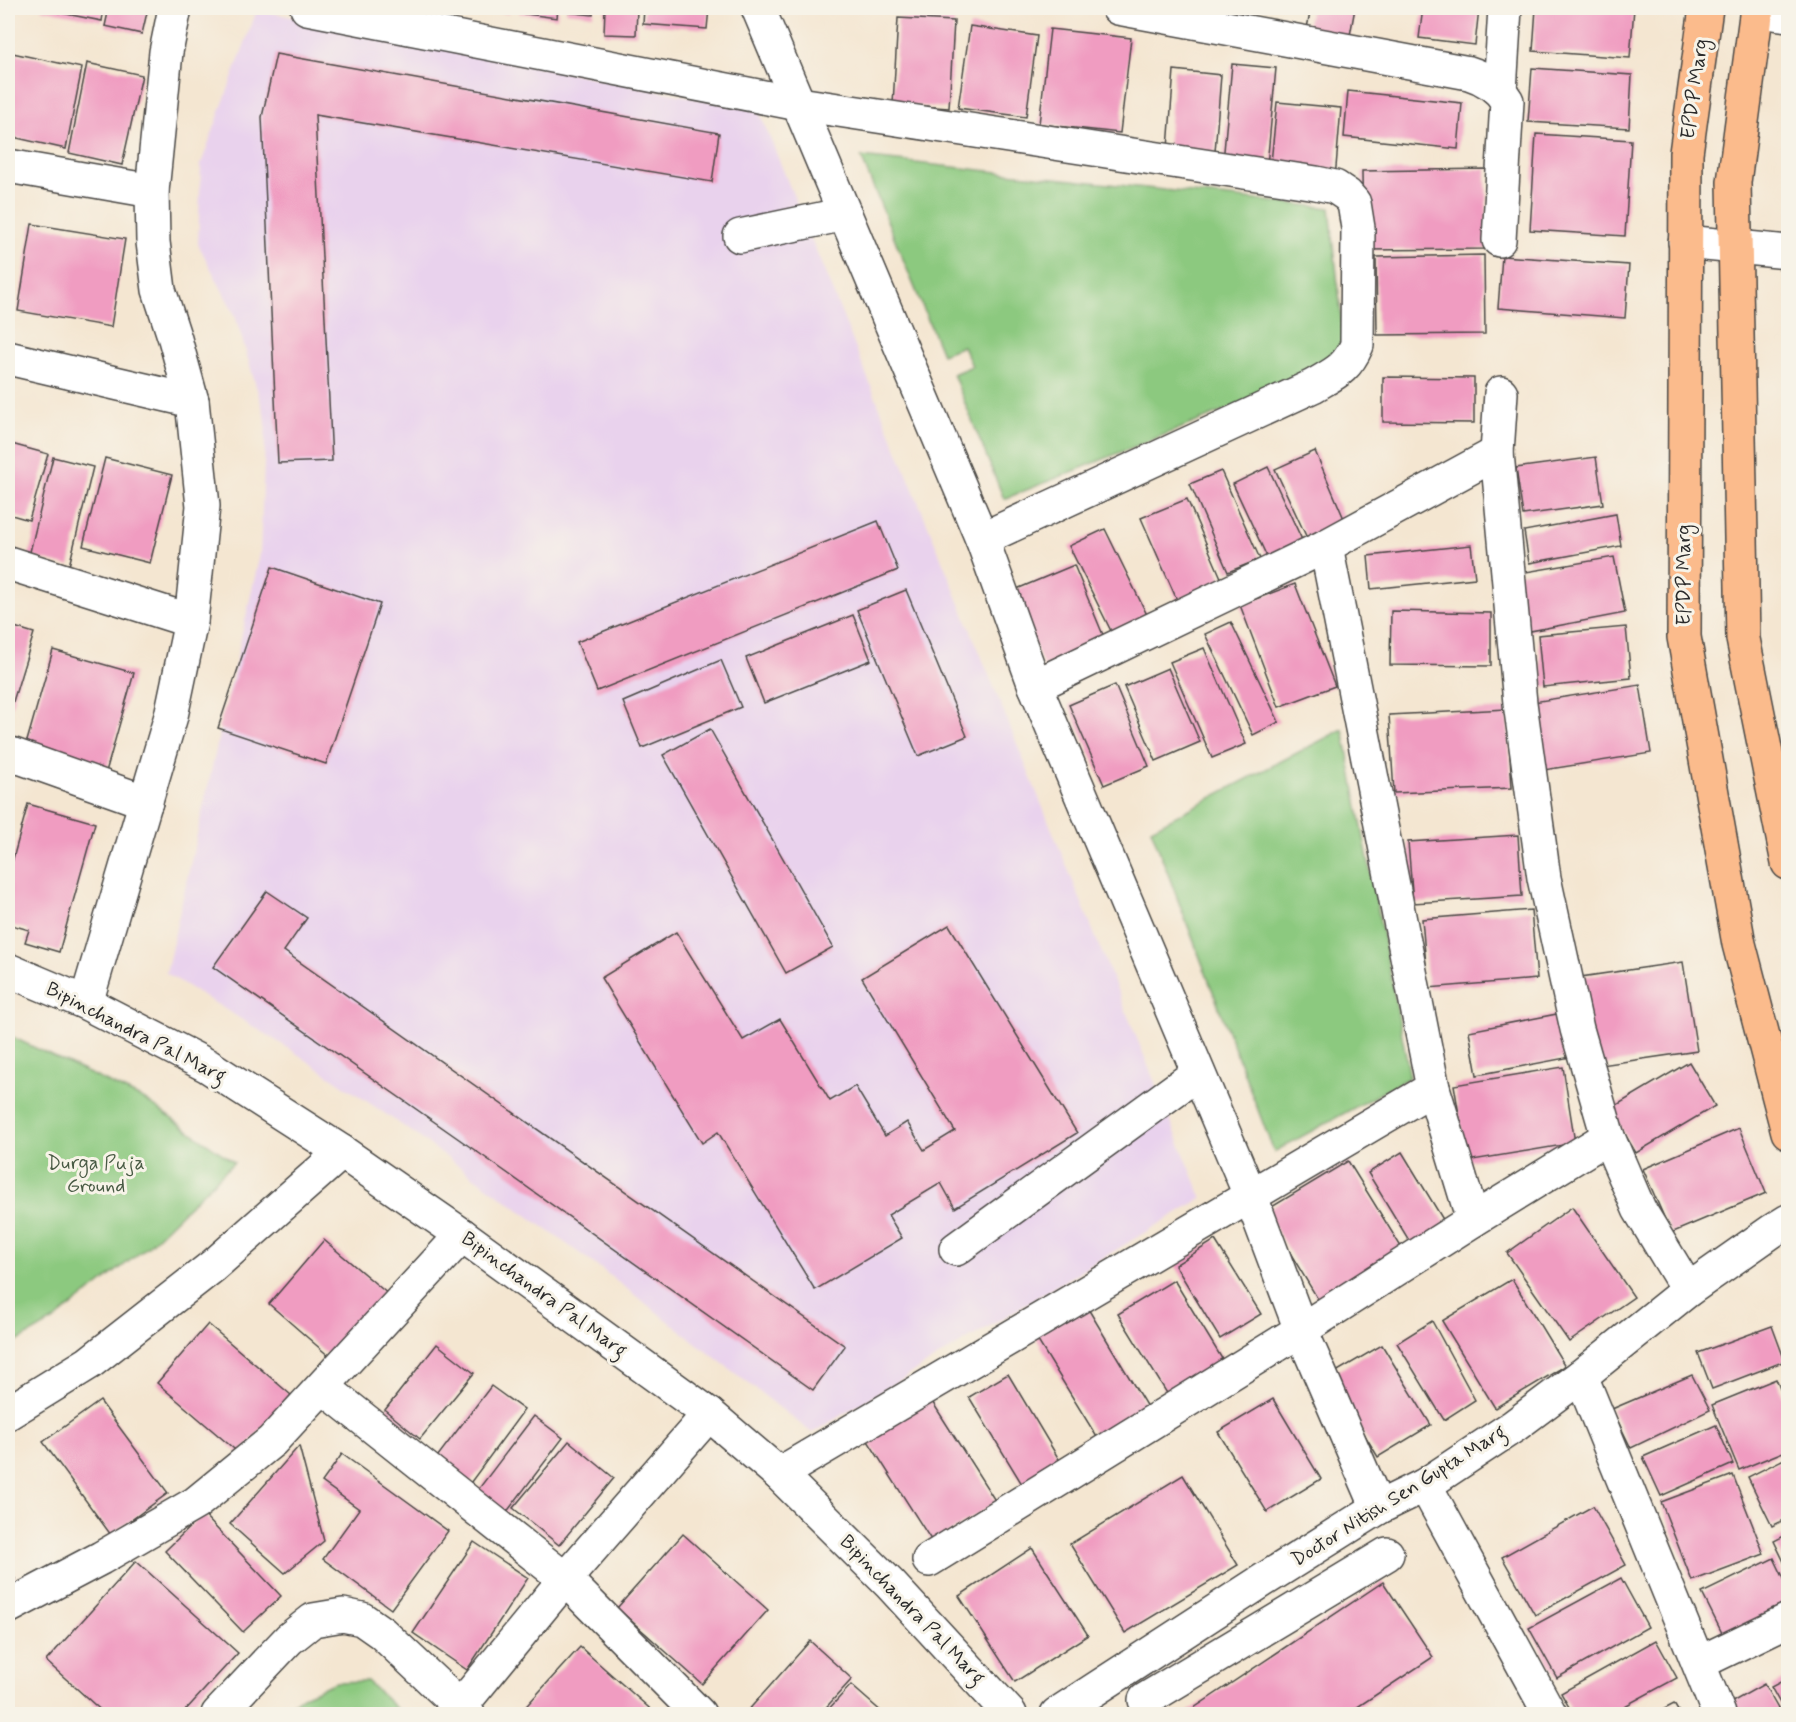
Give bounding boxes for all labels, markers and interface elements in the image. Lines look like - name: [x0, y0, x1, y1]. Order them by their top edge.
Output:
- street label: EPDP Marg: [1675, 37, 1716, 141]
- street label: EPDP Marg: [1671, 524, 1699, 626]
- street label: Bipinchandra Pal Marg: [40, 976, 231, 1092]
- park label: Durga Puja Ground: [47, 1150, 145, 1200]
- street label: Bipinchandra Pal Marg: [454, 1226, 632, 1366]
- street label: Doctor Nitish Sen Gupta Marg: [1286, 1419, 1513, 1575]
- street label: Bipinchandra Pal Marg: [832, 1529, 991, 1692]

